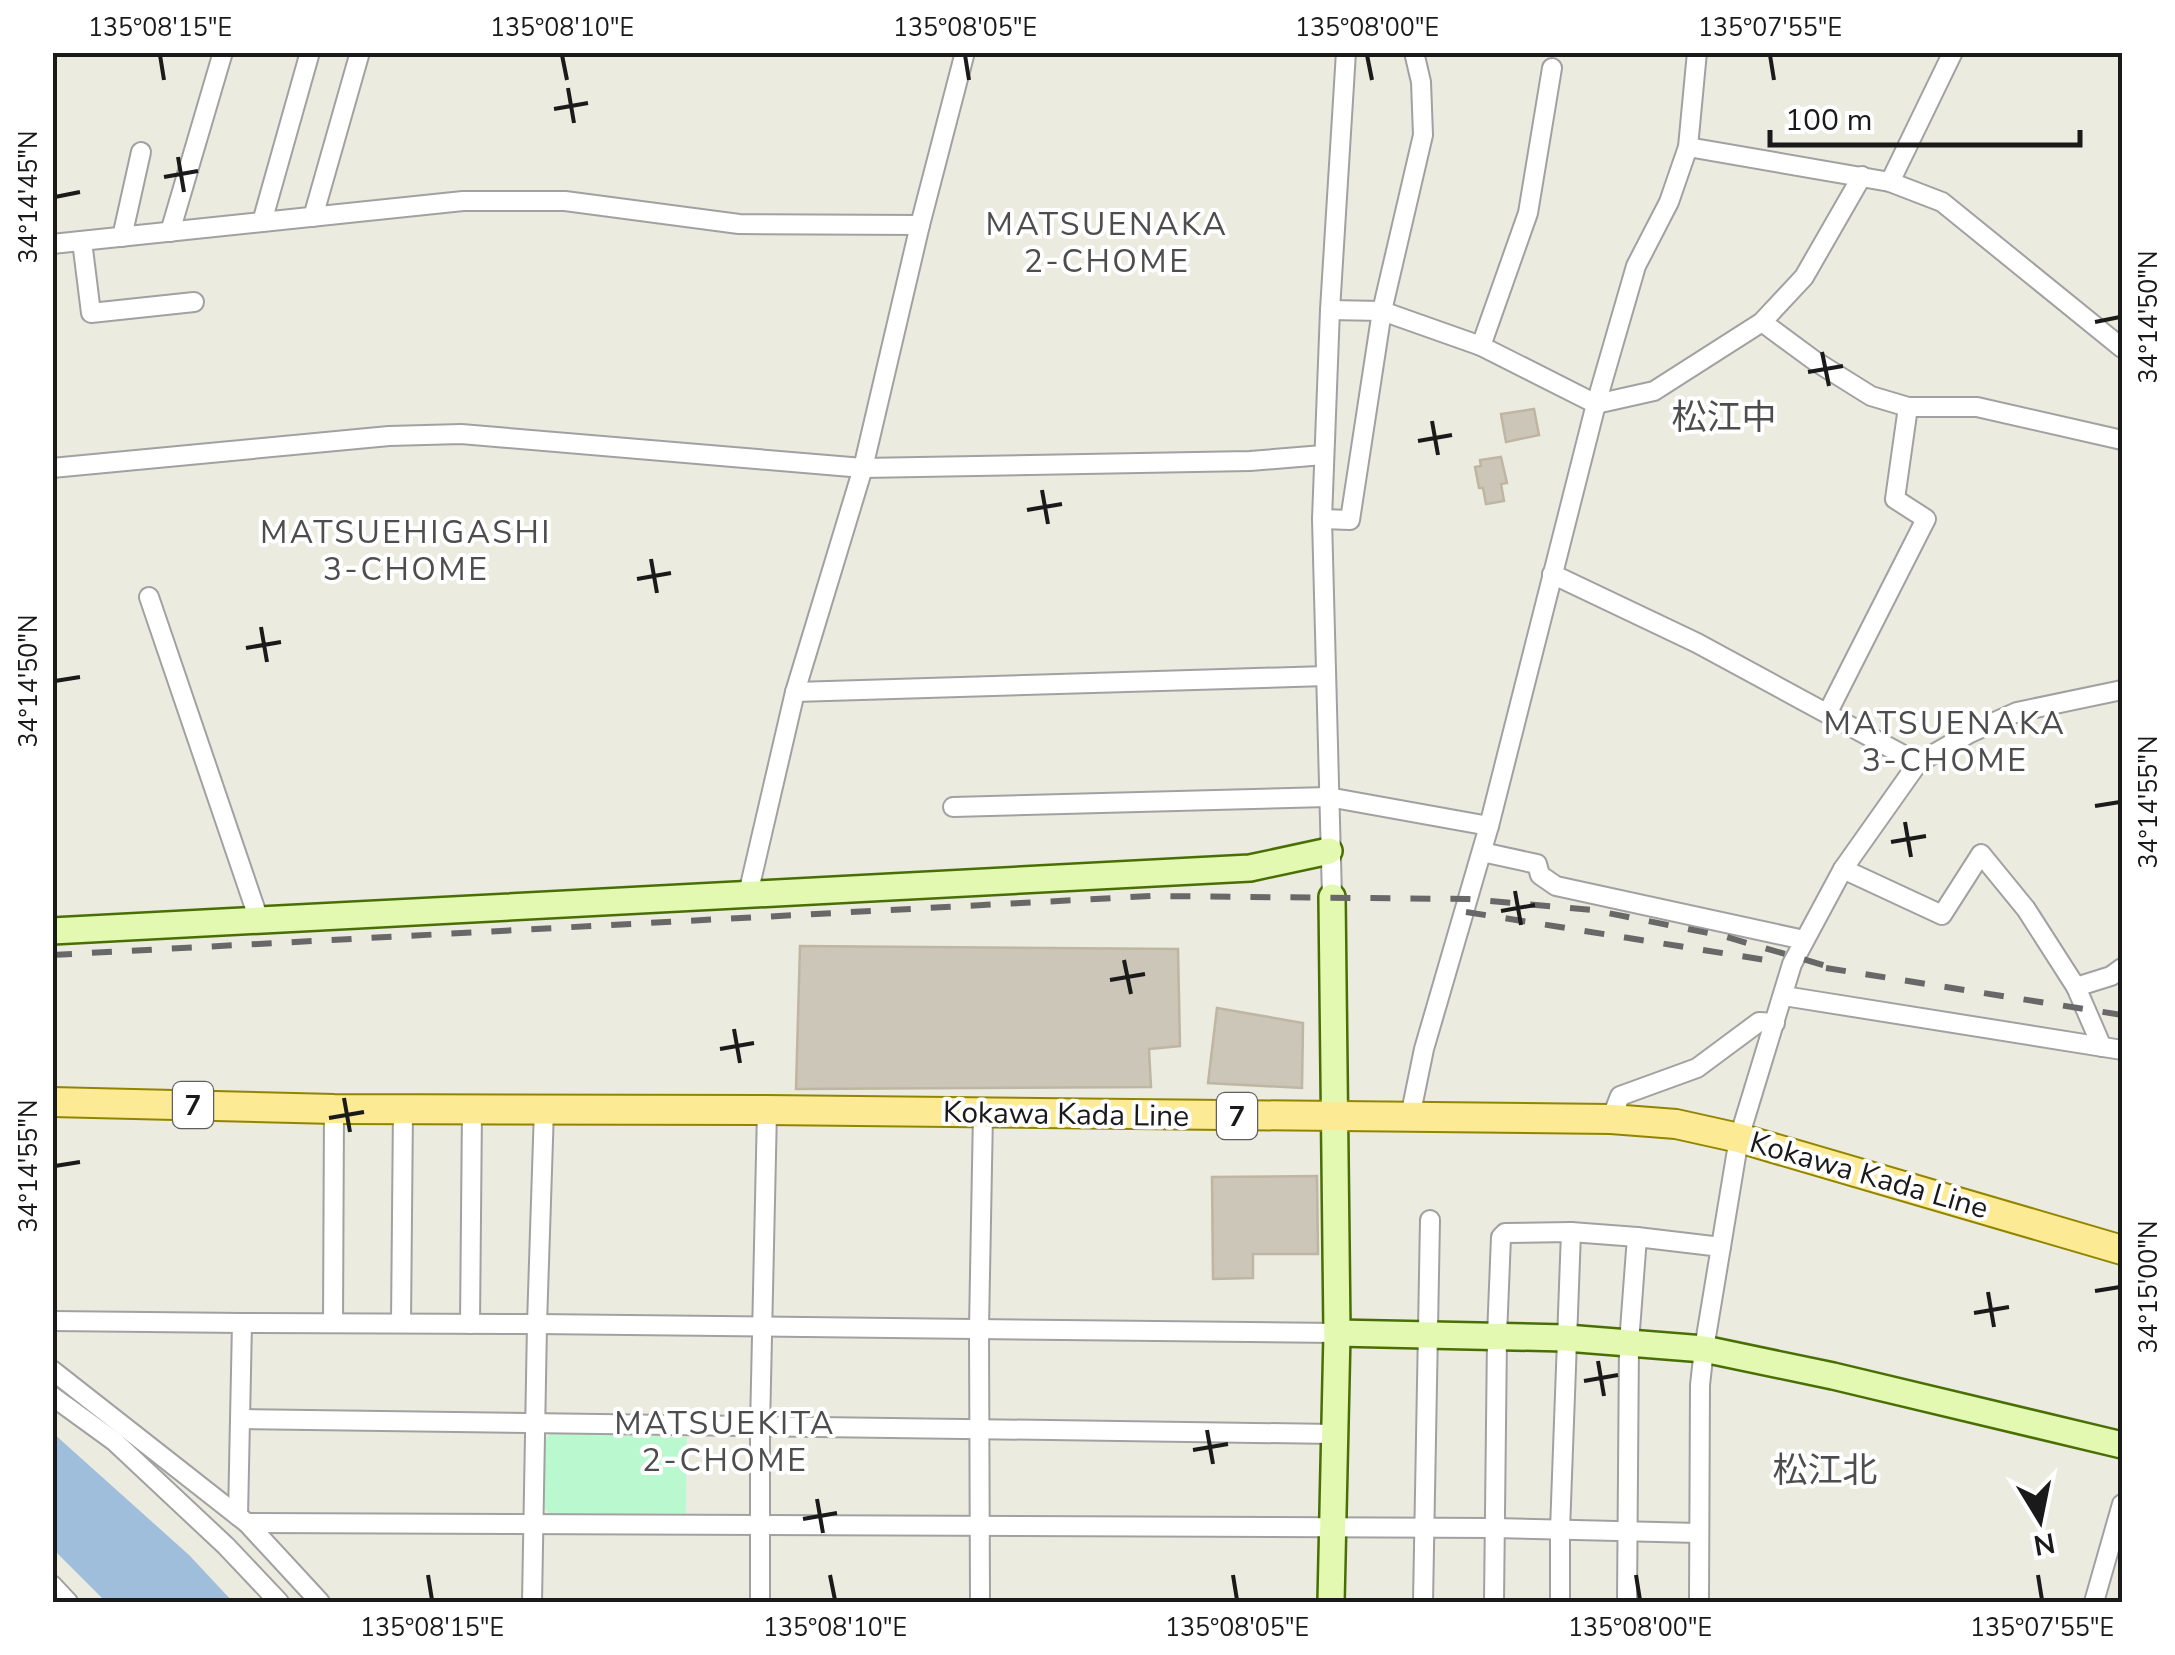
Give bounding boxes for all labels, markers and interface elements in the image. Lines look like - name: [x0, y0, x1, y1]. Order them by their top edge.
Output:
- text: 135°08'15"E: [88, 11, 232, 45]
- text: 135°08'10"E: [490, 11, 634, 45]
- text: 135°08'05"E: [893, 11, 1037, 45]
- text: 135°08'00"E: [1295, 11, 1439, 45]
- text: 135°07'55"E: [1698, 11, 1842, 45]
- scale bar: [1770, 85, 2080, 147]
- text: 100 m: [1785, 100, 1872, 141]
- text: 34°14'45"N: [12, 130, 46, 264]
- district label: MATSUENAKA 2-CHOME: [986, 203, 1228, 283]
- text: 34°14'50"N: [2132, 250, 2166, 384]
- district label: 松江中: [1671, 394, 1777, 441]
- district label: MATSUEHIGASHI 3-CHOME: [260, 511, 552, 591]
- text: 34°14'50"N: [12, 614, 46, 748]
- district label: MATSUENAKA 3-CHOME: [1824, 702, 2066, 782]
- text: 34°14'55"N: [2132, 735, 2166, 869]
- road number: 7: [173, 1082, 213, 1128]
- street label: Kokawa Kada Line: [943, 1092, 1189, 1137]
- road number: 7: [1217, 1093, 1257, 1139]
- text: 34°14'55"N: [12, 1099, 46, 1233]
- street label: Kokawa Kada Line: [1745, 1122, 1993, 1229]
- text: 34°15'00"N: [2132, 1220, 2166, 1354]
- district label: MATSUEKITA 2-CHOME: [614, 1402, 836, 1482]
- district label: 松江北: [1772, 1447, 1878, 1494]
- north arrow: [1990, 1470, 2090, 1570]
- text: N: [2031, 1523, 2058, 1564]
- text: 135°08'15"E: [360, 1611, 504, 1645]
- text: 135°08'10"E: [763, 1611, 907, 1645]
- text: 135°08'05"E: [1165, 1611, 1309, 1645]
- text: 135°08'00"E: [1568, 1611, 1712, 1645]
- text: 135°07'55"E: [1970, 1611, 2114, 1645]

